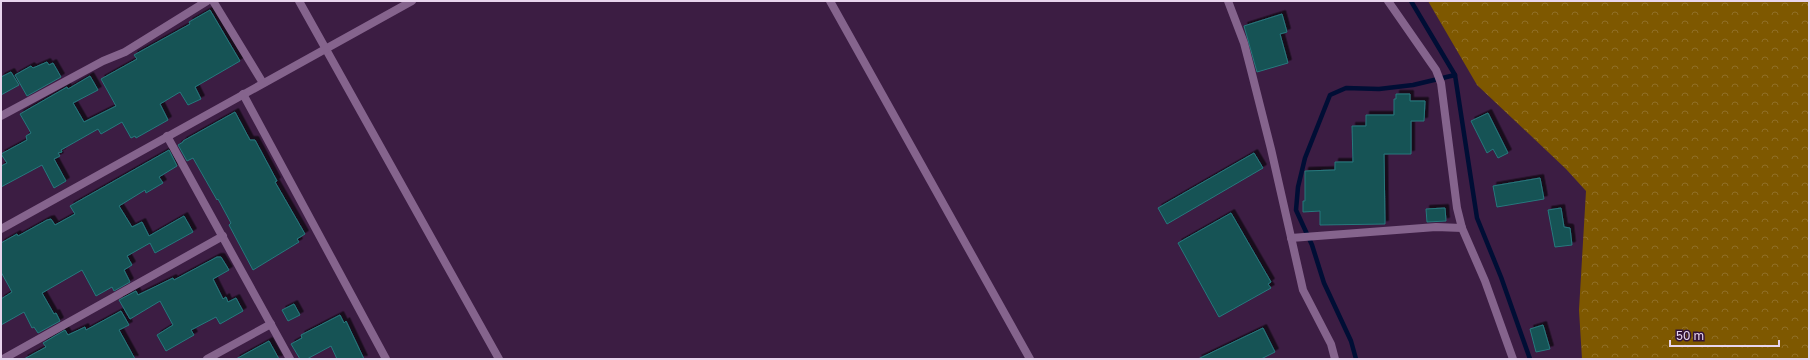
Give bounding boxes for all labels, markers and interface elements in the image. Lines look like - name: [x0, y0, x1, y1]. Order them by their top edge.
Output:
- scale bar: [1670, 322, 1779, 348]
- text: 50 m: [1676, 328, 1704, 343]

